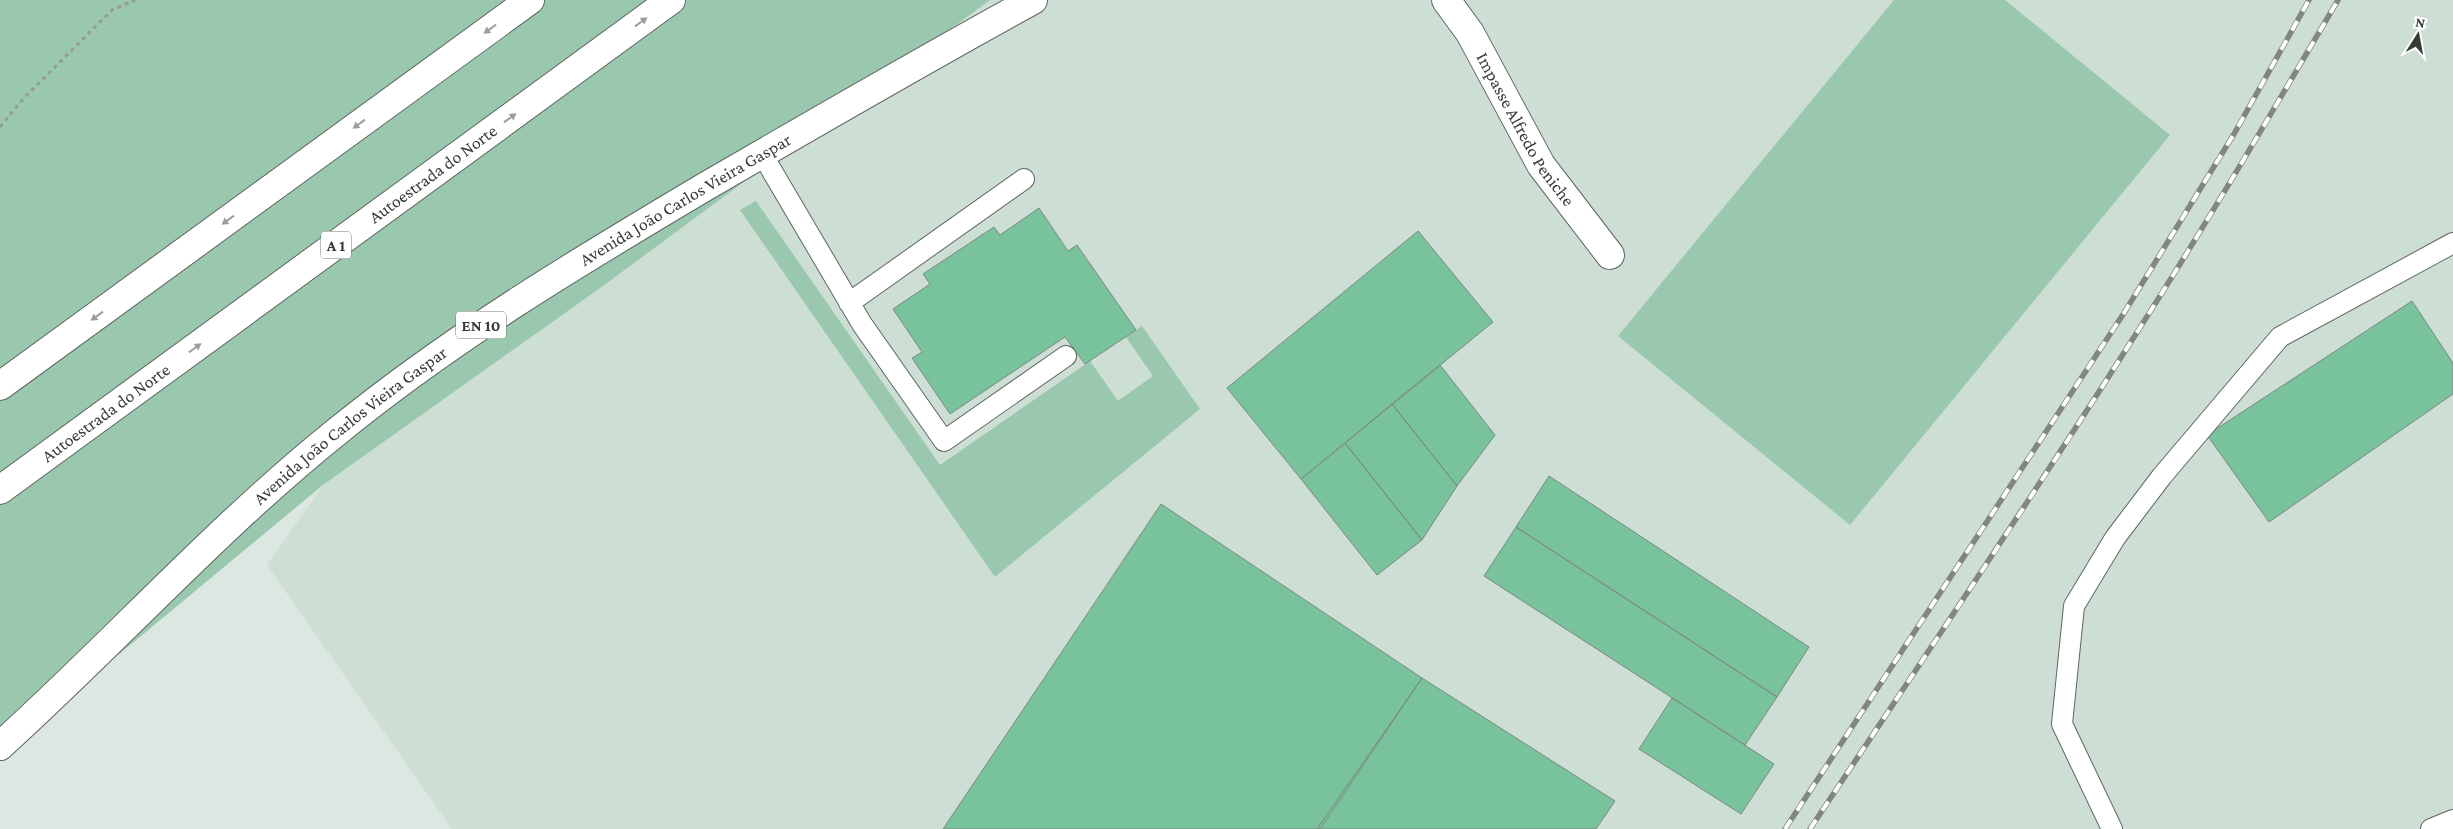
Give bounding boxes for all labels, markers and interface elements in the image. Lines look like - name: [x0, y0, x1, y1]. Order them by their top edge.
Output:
- north arrow: [2393, 10, 2443, 60]
- text: N: [2414, 13, 2427, 31]
- one-way arrow: [634, 17, 648, 27]
- one-way arrow: [483, 24, 497, 34]
- street label: Impasse Alfredo Peniche: [1472, 49, 1579, 210]
- one-way arrow: [503, 113, 517, 123]
- one-way arrow: [353, 119, 366, 130]
- street label: Autoestrada do Norte: [365, 120, 501, 227]
- street label: Avenida João Carlos Vieira Gaspar: [576, 129, 795, 270]
- one-way arrow: [221, 215, 235, 225]
- road number: A 1: [321, 232, 351, 258]
- one-way arrow: [90, 311, 103, 321]
- road number: EN 10: [456, 312, 506, 338]
- one-way arrow: [188, 342, 201, 353]
- street label: Avenida João Carlos Vieira Gaspar: [249, 342, 451, 509]
- street label: Autoestrada do Norte: [38, 359, 174, 466]

